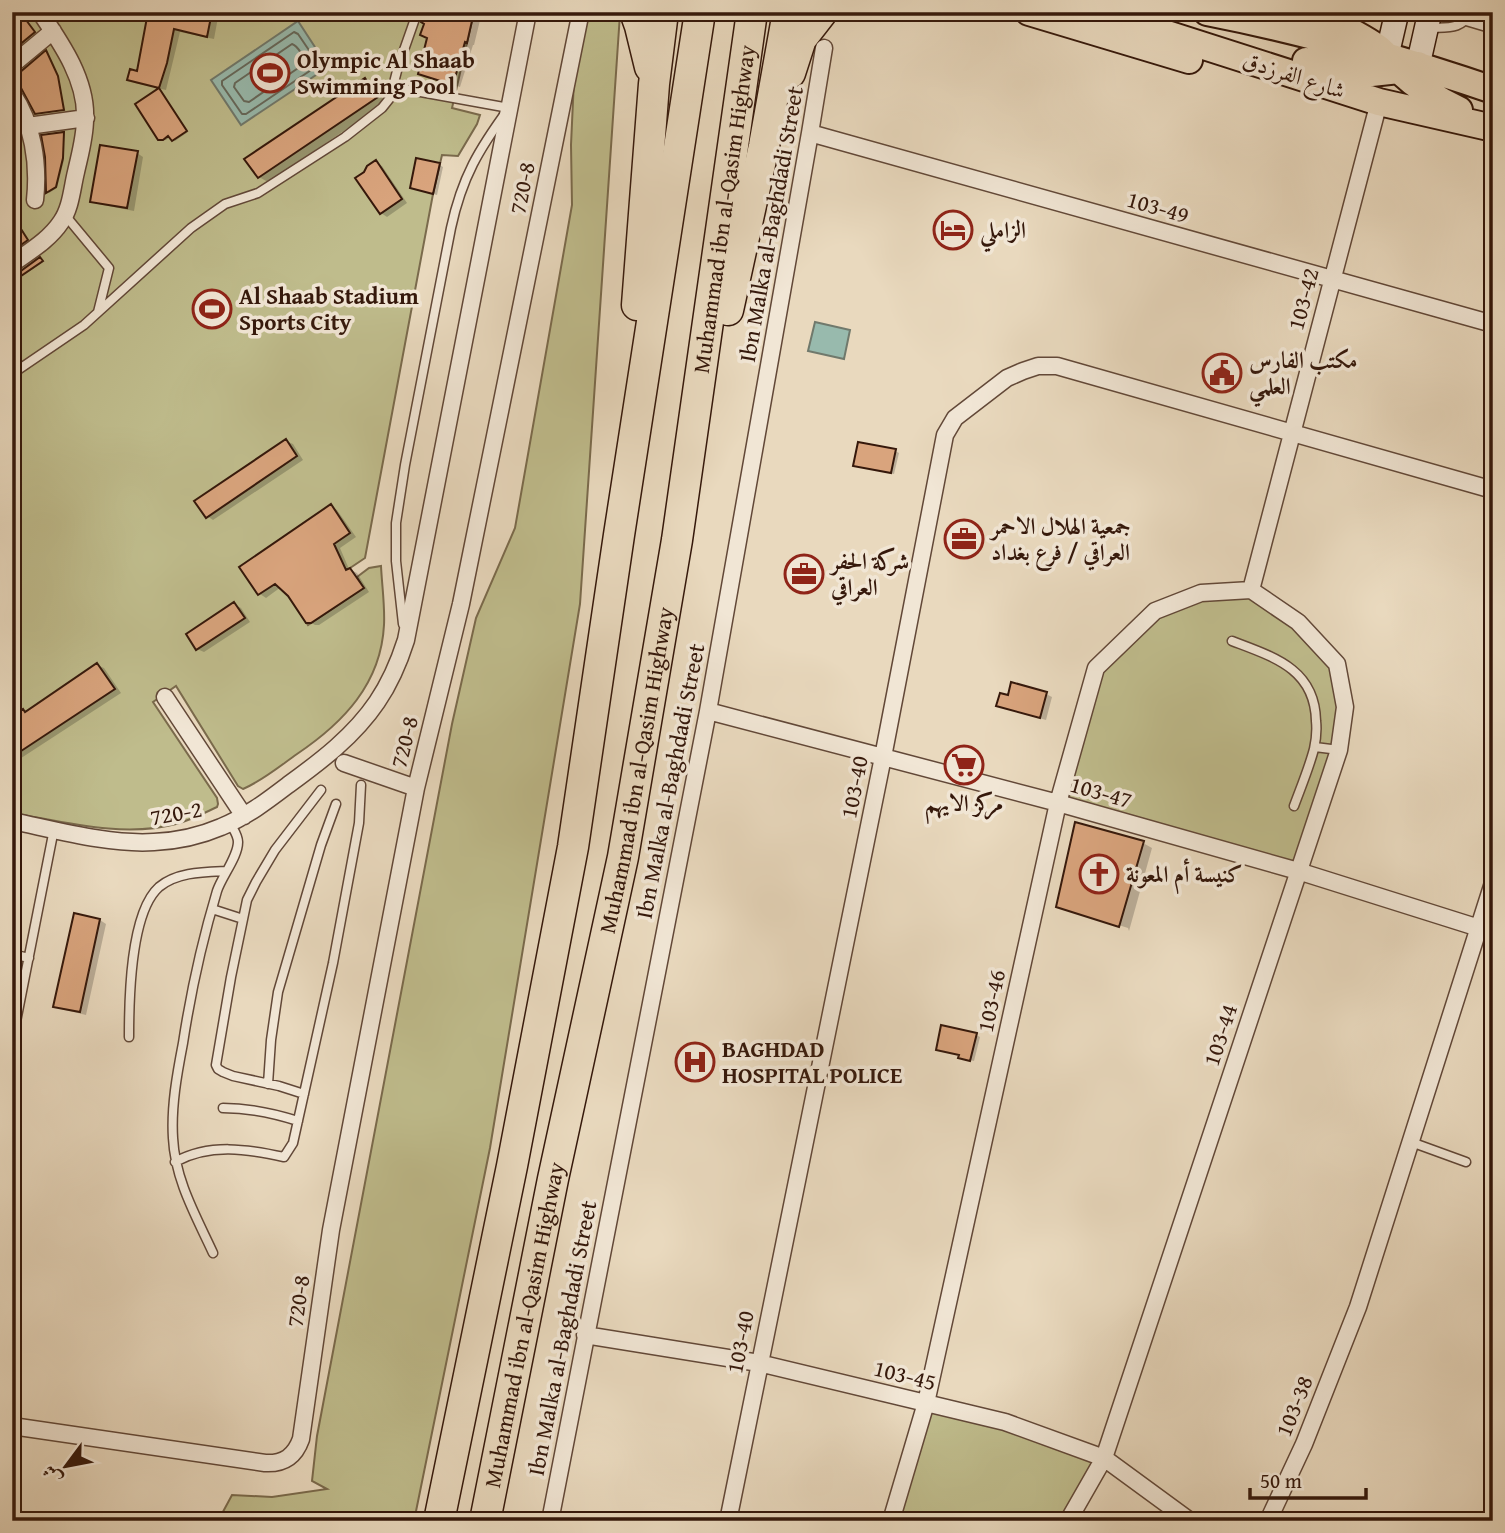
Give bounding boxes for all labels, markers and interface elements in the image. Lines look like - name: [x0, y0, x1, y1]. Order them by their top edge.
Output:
- street label: Muhammad ibn al-Qasim Highway: [684, 42, 763, 375]
- street label: شارع الفرزدق: [1237, 42, 1350, 110]
- place label: Olympic Al Shaab Swimming Pool: [297, 43, 475, 102]
- sports icon: Olympic Al Shaab Swimming Pool: [249, 52, 291, 94]
- street label: Ibn Malka al-Baghdadi Street: [730, 83, 811, 364]
- street label: 720-8: [500, 159, 543, 217]
- street label: 103-49: [1123, 182, 1193, 231]
- hotel icon: الزاملي: [932, 209, 974, 251]
- place label: الزاملي: [979, 213, 1026, 253]
- street label: 103-42: [1278, 264, 1327, 334]
- place label: Al Shaab Stadium Sports City: [239, 279, 419, 338]
- sports icon: Al Shaab Stadium Sports City: [191, 288, 233, 330]
- place label: مكتب الفارس العلمي: [1249, 343, 1357, 408]
- public building icon: مكتب الفارس العلمي: [1201, 352, 1243, 394]
- place label: جمعية الهلال الاحمر العراقي / فرع بغداد: [988, 509, 1131, 571]
- office icon: جمعية الهلال الاحمر العراقي / فرع بغداد: [943, 518, 985, 560]
- place label: شركة الحفر العراقي: [828, 544, 909, 606]
- office icon: شركة الحفر العراقي: [783, 553, 825, 595]
- street label: Muhammad ibn al-Qasim Highway: [590, 604, 681, 937]
- street label: Ibn Malka al-Baghdadi Street: [627, 641, 712, 921]
- street label: 720-8: [381, 713, 426, 771]
- supermarket icon: مركز الايهم: [943, 744, 985, 786]
- street label: 103-40: [831, 753, 876, 821]
- street label: 103-47: [1066, 767, 1136, 816]
- place label: مركز الايهم: [925, 786, 1003, 824]
- street label: 720-2: [147, 792, 204, 833]
- church icon: كنيسة أم المعونة: [1078, 853, 1120, 895]
- place label: كنيسة أم المعونة: [1126, 857, 1243, 895]
- street label: 103-46: [968, 967, 1013, 1035]
- street label: 103-44: [1194, 1000, 1245, 1070]
- place label: BAGHDAD HOSPITAL POLICE: [722, 1032, 902, 1091]
- hospital icon: BAGHDAD HOSPITAL POLICE: [674, 1041, 716, 1083]
- street label: Muhammad ibn al-Qasim Highway: [475, 1158, 572, 1490]
- street label: Ibn Malka al-Baghdadi Street: [519, 1198, 604, 1478]
- street label: 720-8: [278, 1273, 317, 1329]
- street label: 103-40: [717, 1308, 762, 1376]
- street label: 103-45: [870, 1351, 940, 1398]
- street label: 103-38: [1266, 1370, 1321, 1441]
- north arrow: [32, 1432, 102, 1502]
- scale bar: [1250, 1456, 1365, 1500]
- text: ش: [35, 1460, 68, 1490]
- text: 50 m: [1260, 1465, 1302, 1496]

